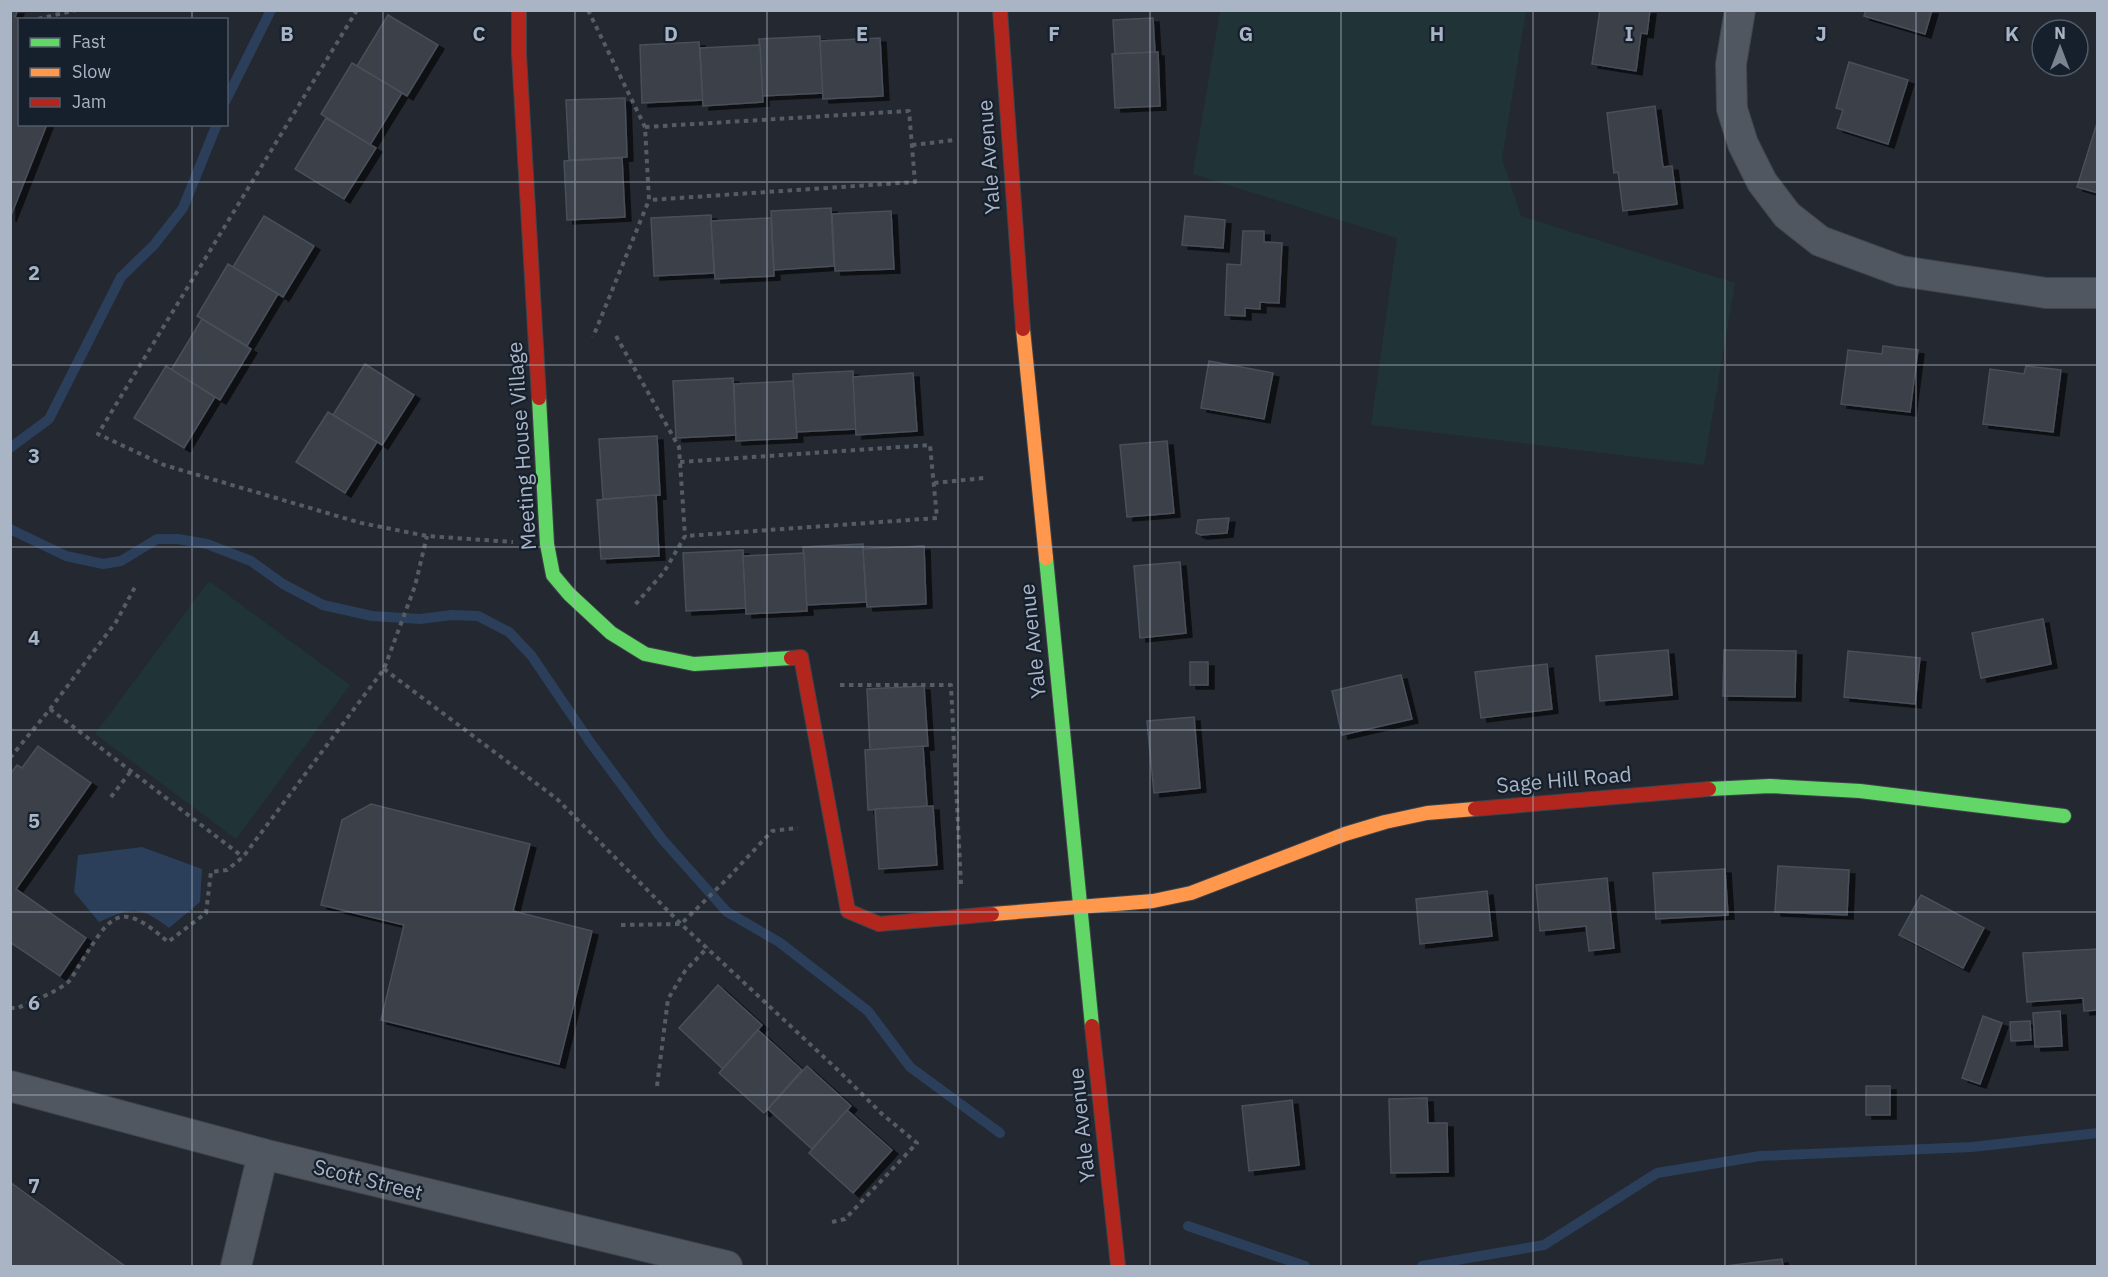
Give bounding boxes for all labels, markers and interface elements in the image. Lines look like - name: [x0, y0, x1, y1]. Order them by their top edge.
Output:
- legend: [18, 18, 228, 126]
- north arrow: [2030, 18, 2090, 78]
- text: B: [280, 20, 294, 47]
- text: C: [472, 20, 486, 47]
- text: D: [664, 20, 678, 47]
- text: E: [856, 20, 868, 47]
- text: F: [1048, 20, 1060, 47]
- text: G: [1239, 20, 1253, 47]
- text: H: [1430, 20, 1444, 47]
- text: I: [1625, 20, 1633, 47]
- text: J: [1815, 20, 1827, 47]
- text: K: [2005, 20, 2019, 47]
- text: N: [2054, 23, 2066, 43]
- text: Fast: [72, 30, 106, 53]
- text: Slow: [72, 60, 111, 83]
- text: Jam: [72, 90, 107, 113]
- street label: Yale Avenue: [970, 99, 1006, 215]
- text: 2: [28, 259, 40, 286]
- street label: Meeting House Village: [500, 341, 542, 551]
- text: 3: [28, 442, 40, 469]
- street label: Yale Avenue: [1012, 582, 1052, 700]
- text: 4: [28, 624, 40, 651]
- street label: Sage Hill Road: [1495, 759, 1633, 799]
- text: 5: [28, 807, 40, 834]
- text: 6: [28, 989, 40, 1016]
- street label: Yale Avenue: [1061, 1066, 1101, 1184]
- street label: Scott Street: [311, 1152, 426, 1206]
- text: 7: [28, 1172, 40, 1199]

